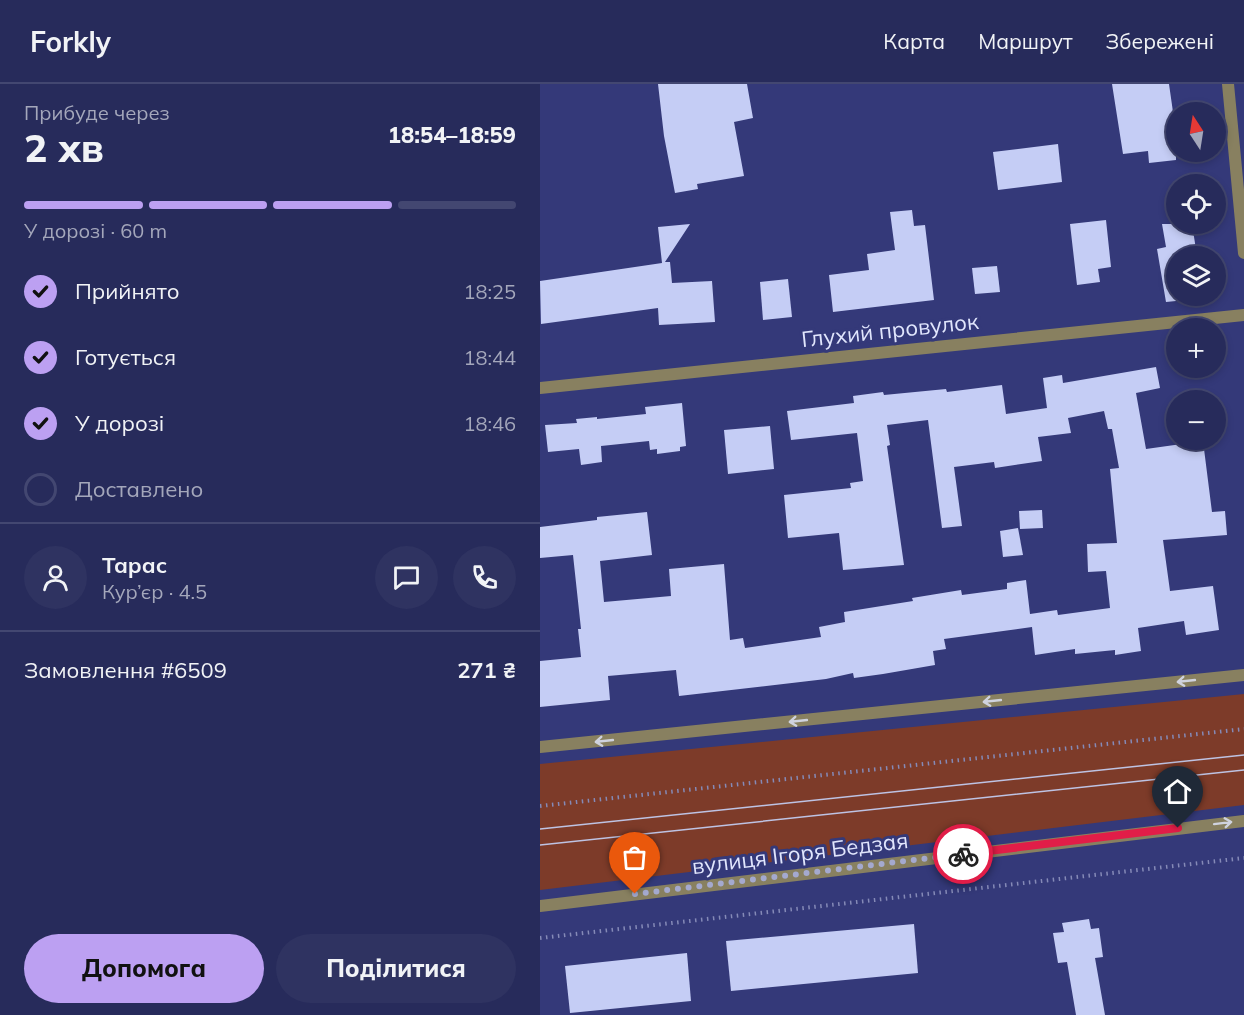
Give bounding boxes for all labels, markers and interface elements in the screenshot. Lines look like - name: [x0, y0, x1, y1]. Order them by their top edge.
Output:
- text: Forkly: [30, 24, 111, 59]
- text: Карта: [883, 28, 945, 54]
- text: Маршрут: [978, 28, 1073, 54]
- text: Збережені: [1106, 28, 1214, 54]
- text: Прибуде через: [24, 100, 170, 125]
- north arrow: [1166, 102, 1226, 162]
- map controls: [1166, 102, 1226, 450]
- text: 18:54–18:59: [388, 121, 516, 149]
- text: 2 хв: [24, 123, 104, 172]
- button: locate: [1166, 174, 1226, 234]
- text: У дорозі · 60 m: [24, 218, 167, 243]
- button: layers: [1166, 246, 1226, 306]
- icon: check: [24, 275, 57, 308]
- text: Прийнято: [75, 277, 179, 305]
- text: 18:25: [463, 279, 516, 304]
- street label: Глухий провулок: [800, 307, 980, 353]
- button: +: [1166, 318, 1226, 378]
- icon: check: [24, 341, 57, 374]
- text: Готується: [75, 343, 176, 371]
- text: 18:44: [463, 345, 516, 370]
- button: −: [1166, 390, 1226, 450]
- icon: check: [24, 407, 57, 440]
- text: У дорозі: [75, 409, 164, 437]
- text: 18:46: [463, 411, 516, 436]
- text: Доставлено: [75, 475, 203, 503]
- button: person: [24, 546, 87, 609]
- button: chat: [375, 546, 438, 609]
- button: phone: [453, 546, 516, 609]
- text: Тарас: [102, 551, 167, 579]
- text: Кур’єр · 4.5: [102, 579, 207, 604]
- text: Замовлення #6509: [24, 656, 227, 684]
- text: 271 ₴: [457, 656, 516, 684]
- one-way arrow: [1176, 676, 1196, 687]
- one-way arrow: [982, 696, 1002, 707]
- one-way arrow: [788, 716, 808, 727]
- one-way arrow: [594, 736, 614, 747]
- pin: [1152, 766, 1203, 828]
- icon: home: [1161, 775, 1194, 808]
- one-way arrow: [1213, 817, 1233, 828]
- courier: [933, 824, 993, 884]
- street label: вулиця Ігоря Бедзая: [690, 826, 910, 880]
- pin: [609, 832, 660, 894]
- icon: bike: [947, 838, 980, 871]
- icon: bag: [618, 841, 651, 874]
- button: Допомога: [24, 934, 264, 1003]
- button: Поділитися: [276, 934, 516, 1003]

